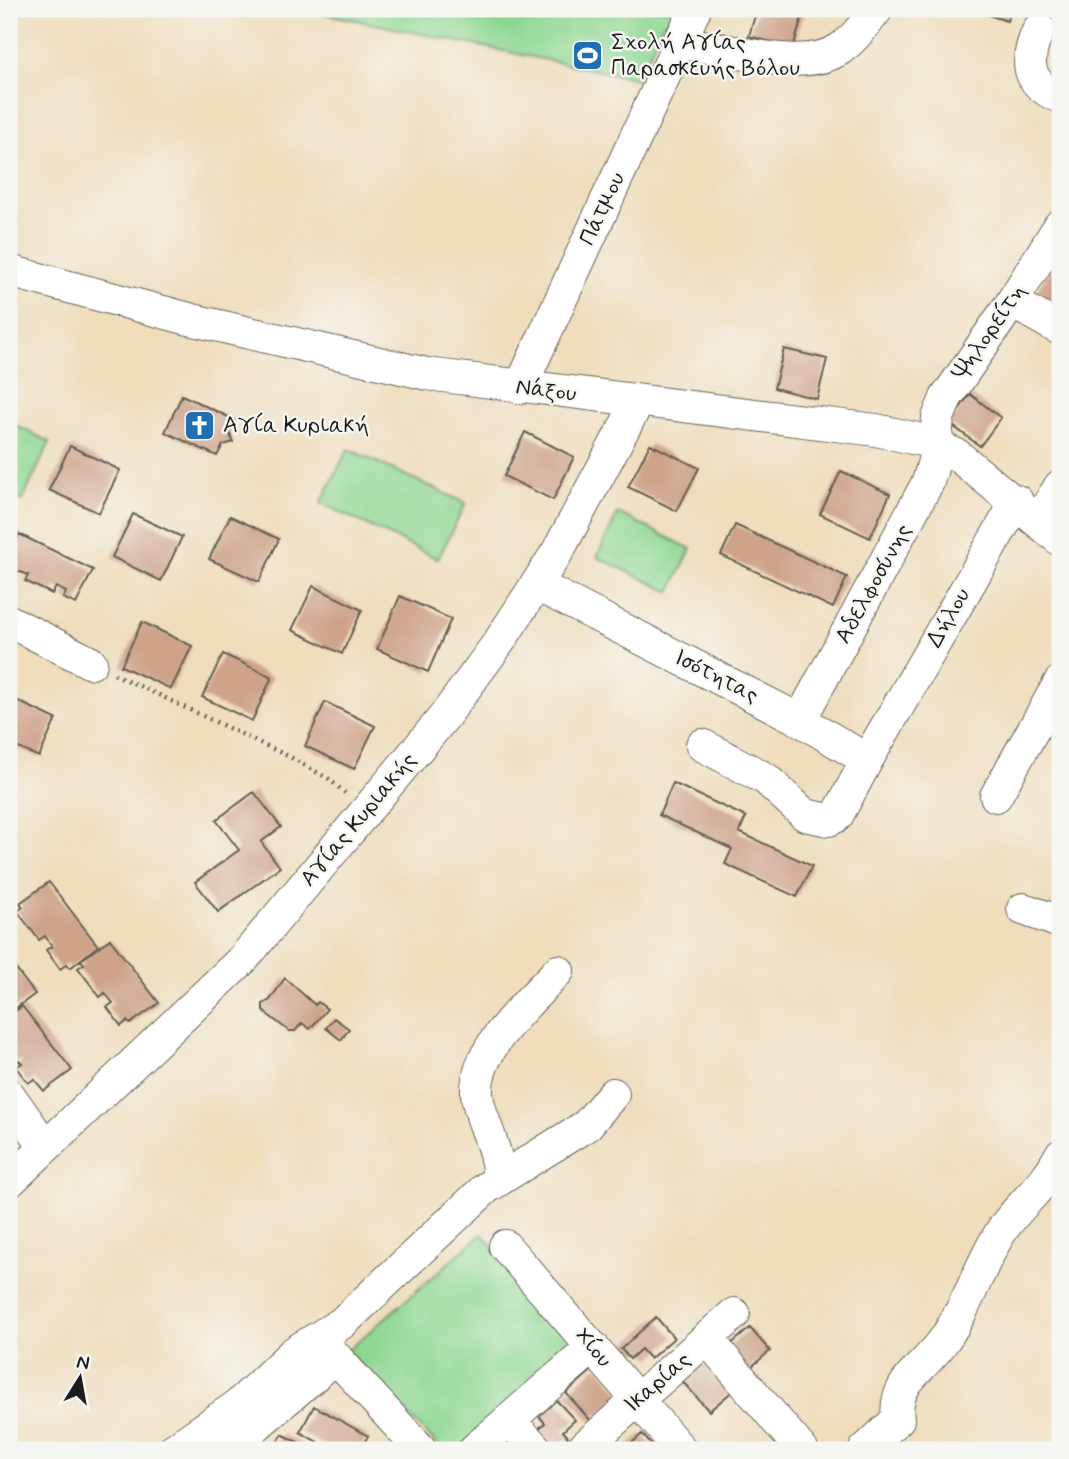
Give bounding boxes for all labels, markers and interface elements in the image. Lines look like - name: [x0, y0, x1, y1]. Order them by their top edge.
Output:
- place label: Σχολή Αγίας Παρασκευής Βόλου: [611, 28, 800, 84]
- sports icon: Σχολή Αγίας Παρασκευής Βόλου: [571, 39, 605, 73]
- street label: Πάτμου: [573, 168, 633, 250]
- street label: Ψηλορείτη: [945, 278, 1034, 387]
- street label: Νάξου: [514, 372, 578, 410]
- church icon: Αγία Κυριακή: [183, 409, 217, 443]
- place label: Αγία Κυριακή: [223, 411, 369, 441]
- street label: Αδελφοσύνης: [829, 519, 919, 649]
- street label: Δήλου: [920, 583, 978, 653]
- street label: Ισότητας: [669, 643, 763, 711]
- street label: Αγίας Κυριακής: [294, 747, 424, 893]
- street label: Χίου: [568, 1322, 618, 1374]
- north arrow: [46, 1344, 116, 1414]
- street label: Ικαρίας: [618, 1346, 698, 1420]
- text: N: [74, 1349, 92, 1376]

